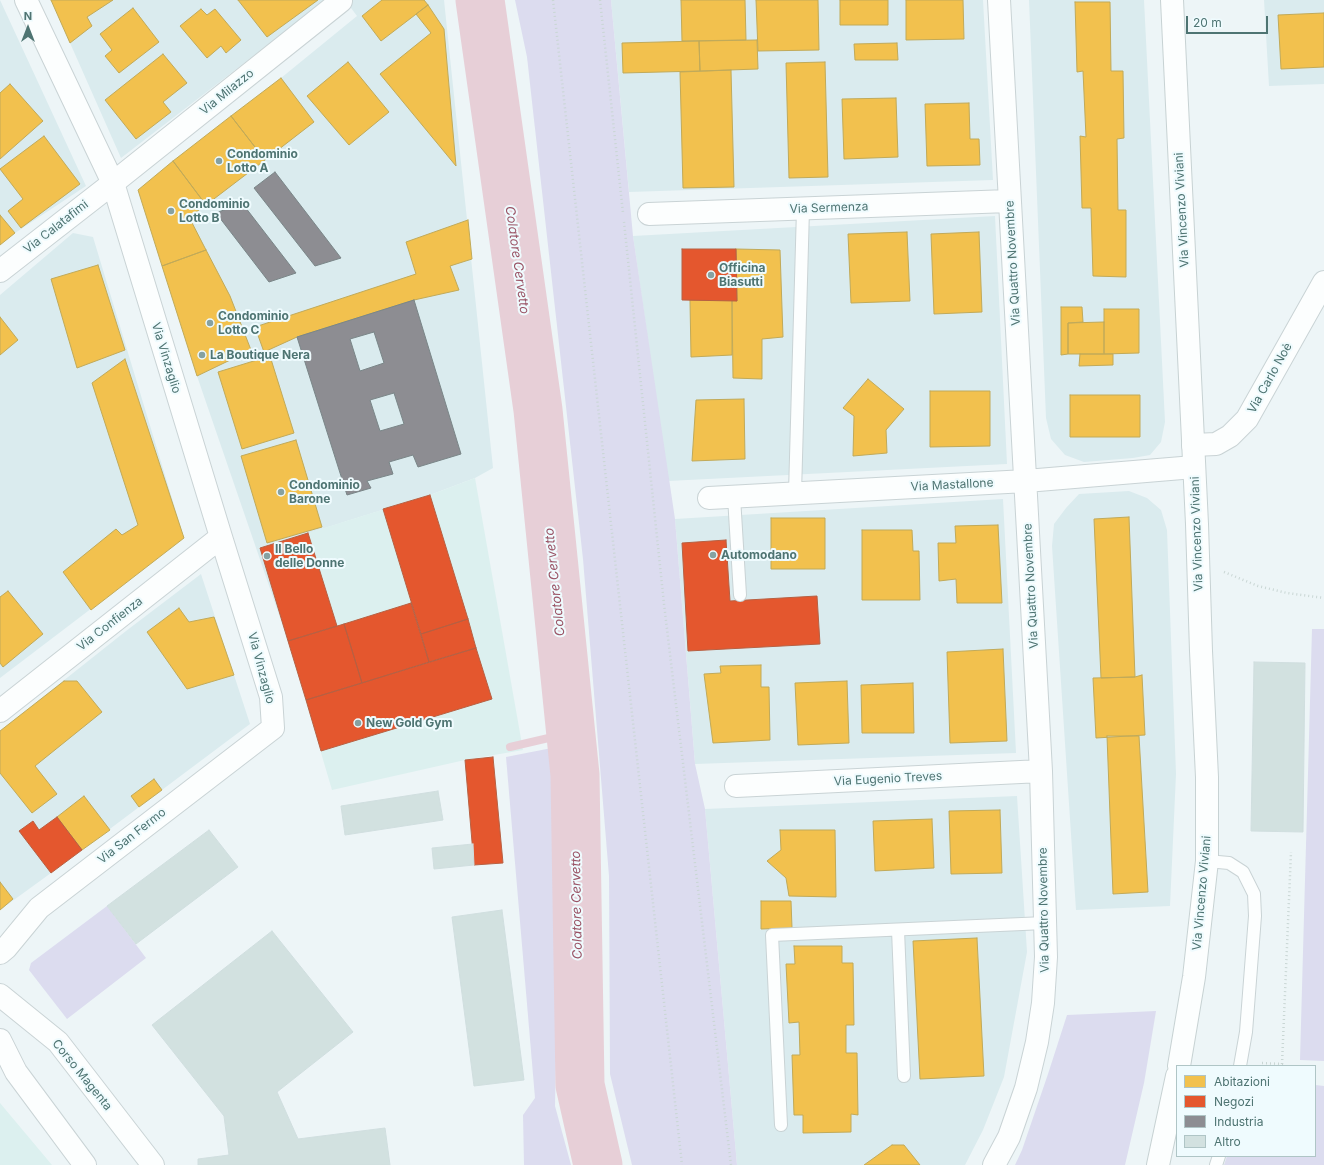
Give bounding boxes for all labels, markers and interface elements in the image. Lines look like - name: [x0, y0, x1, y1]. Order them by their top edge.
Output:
- north arrow: [8, 8, 48, 48]
- scale bar: [1188, 8, 1270, 34]
- text: N: [24, 9, 32, 23]
- text: 20 m: [1193, 15, 1222, 30]
- street label: Via Milazzo: [197, 66, 257, 118]
- place label: Condominio Lotto A: [227, 147, 298, 175]
- street label: Via Vincenzo Viviani: [1172, 152, 1192, 268]
- marker: Condominio Lotto A: [214, 156, 224, 166]
- street label: Via Calatafimi: [21, 197, 91, 257]
- place label: Condominio Lotto B: [179, 197, 250, 225]
- street label: Via Sermenza: [789, 199, 869, 217]
- street label: Via Quattro Novembre: [1003, 200, 1023, 326]
- water label: Colatore Cervetto: [502, 205, 532, 315]
- marker: Condominio Lotto B: [166, 206, 176, 216]
- place label: Officina Biasutti: [719, 261, 765, 289]
- marker: Officina Biasutti: [706, 270, 716, 280]
- place label: Condominio Lotto C: [218, 309, 289, 337]
- marker: Condominio Lotto C: [205, 318, 215, 328]
- street label: Via Vinzaglio: [148, 321, 184, 395]
- street label: Via Carlo Noè: [1245, 340, 1295, 416]
- place label: La Boutique Nera: [210, 348, 310, 362]
- marker: La Boutique Nera: [197, 350, 207, 360]
- street label: Via Mastallone: [910, 476, 994, 494]
- street label: Via Vincenzo Viviani: [1188, 476, 1206, 592]
- place label: Condominio Barone: [289, 478, 360, 506]
- marker: Condominio Barone: [276, 487, 286, 497]
- street label: Via Quattro Novembre: [1021, 523, 1041, 649]
- water label: Colatore Cervetto: [542, 527, 568, 637]
- place label: Il Bello delle Donne: [275, 542, 344, 570]
- place label: Automodano: [721, 548, 797, 562]
- marker: Automodano: [708, 550, 718, 560]
- marker: Il Bello delle Donne: [262, 551, 272, 561]
- street label: Via Confienza: [74, 594, 146, 654]
- street label: Via Vinzaglio: [245, 631, 277, 705]
- place label: New Gold Gym: [366, 716, 452, 730]
- marker: New Gold Gym: [353, 718, 363, 728]
- street label: Via Eugenio Treves: [833, 769, 943, 789]
- street label: Via San Fermo: [95, 805, 169, 867]
- street label: Via Vincenzo Viviani: [1190, 835, 1214, 951]
- street label: Via Quattro Novembre: [1036, 847, 1052, 973]
- water label: Colatore Cervetto: [568, 851, 586, 959]
- street label: Corso Magenta: [49, 1037, 115, 1113]
- legend: [1176, 1065, 1316, 1157]
- text: Abitazioni: [1214, 1074, 1270, 1089]
- text: Negozi: [1214, 1094, 1254, 1109]
- text: Industria: [1214, 1114, 1263, 1129]
- text: Altro: [1214, 1134, 1241, 1149]

